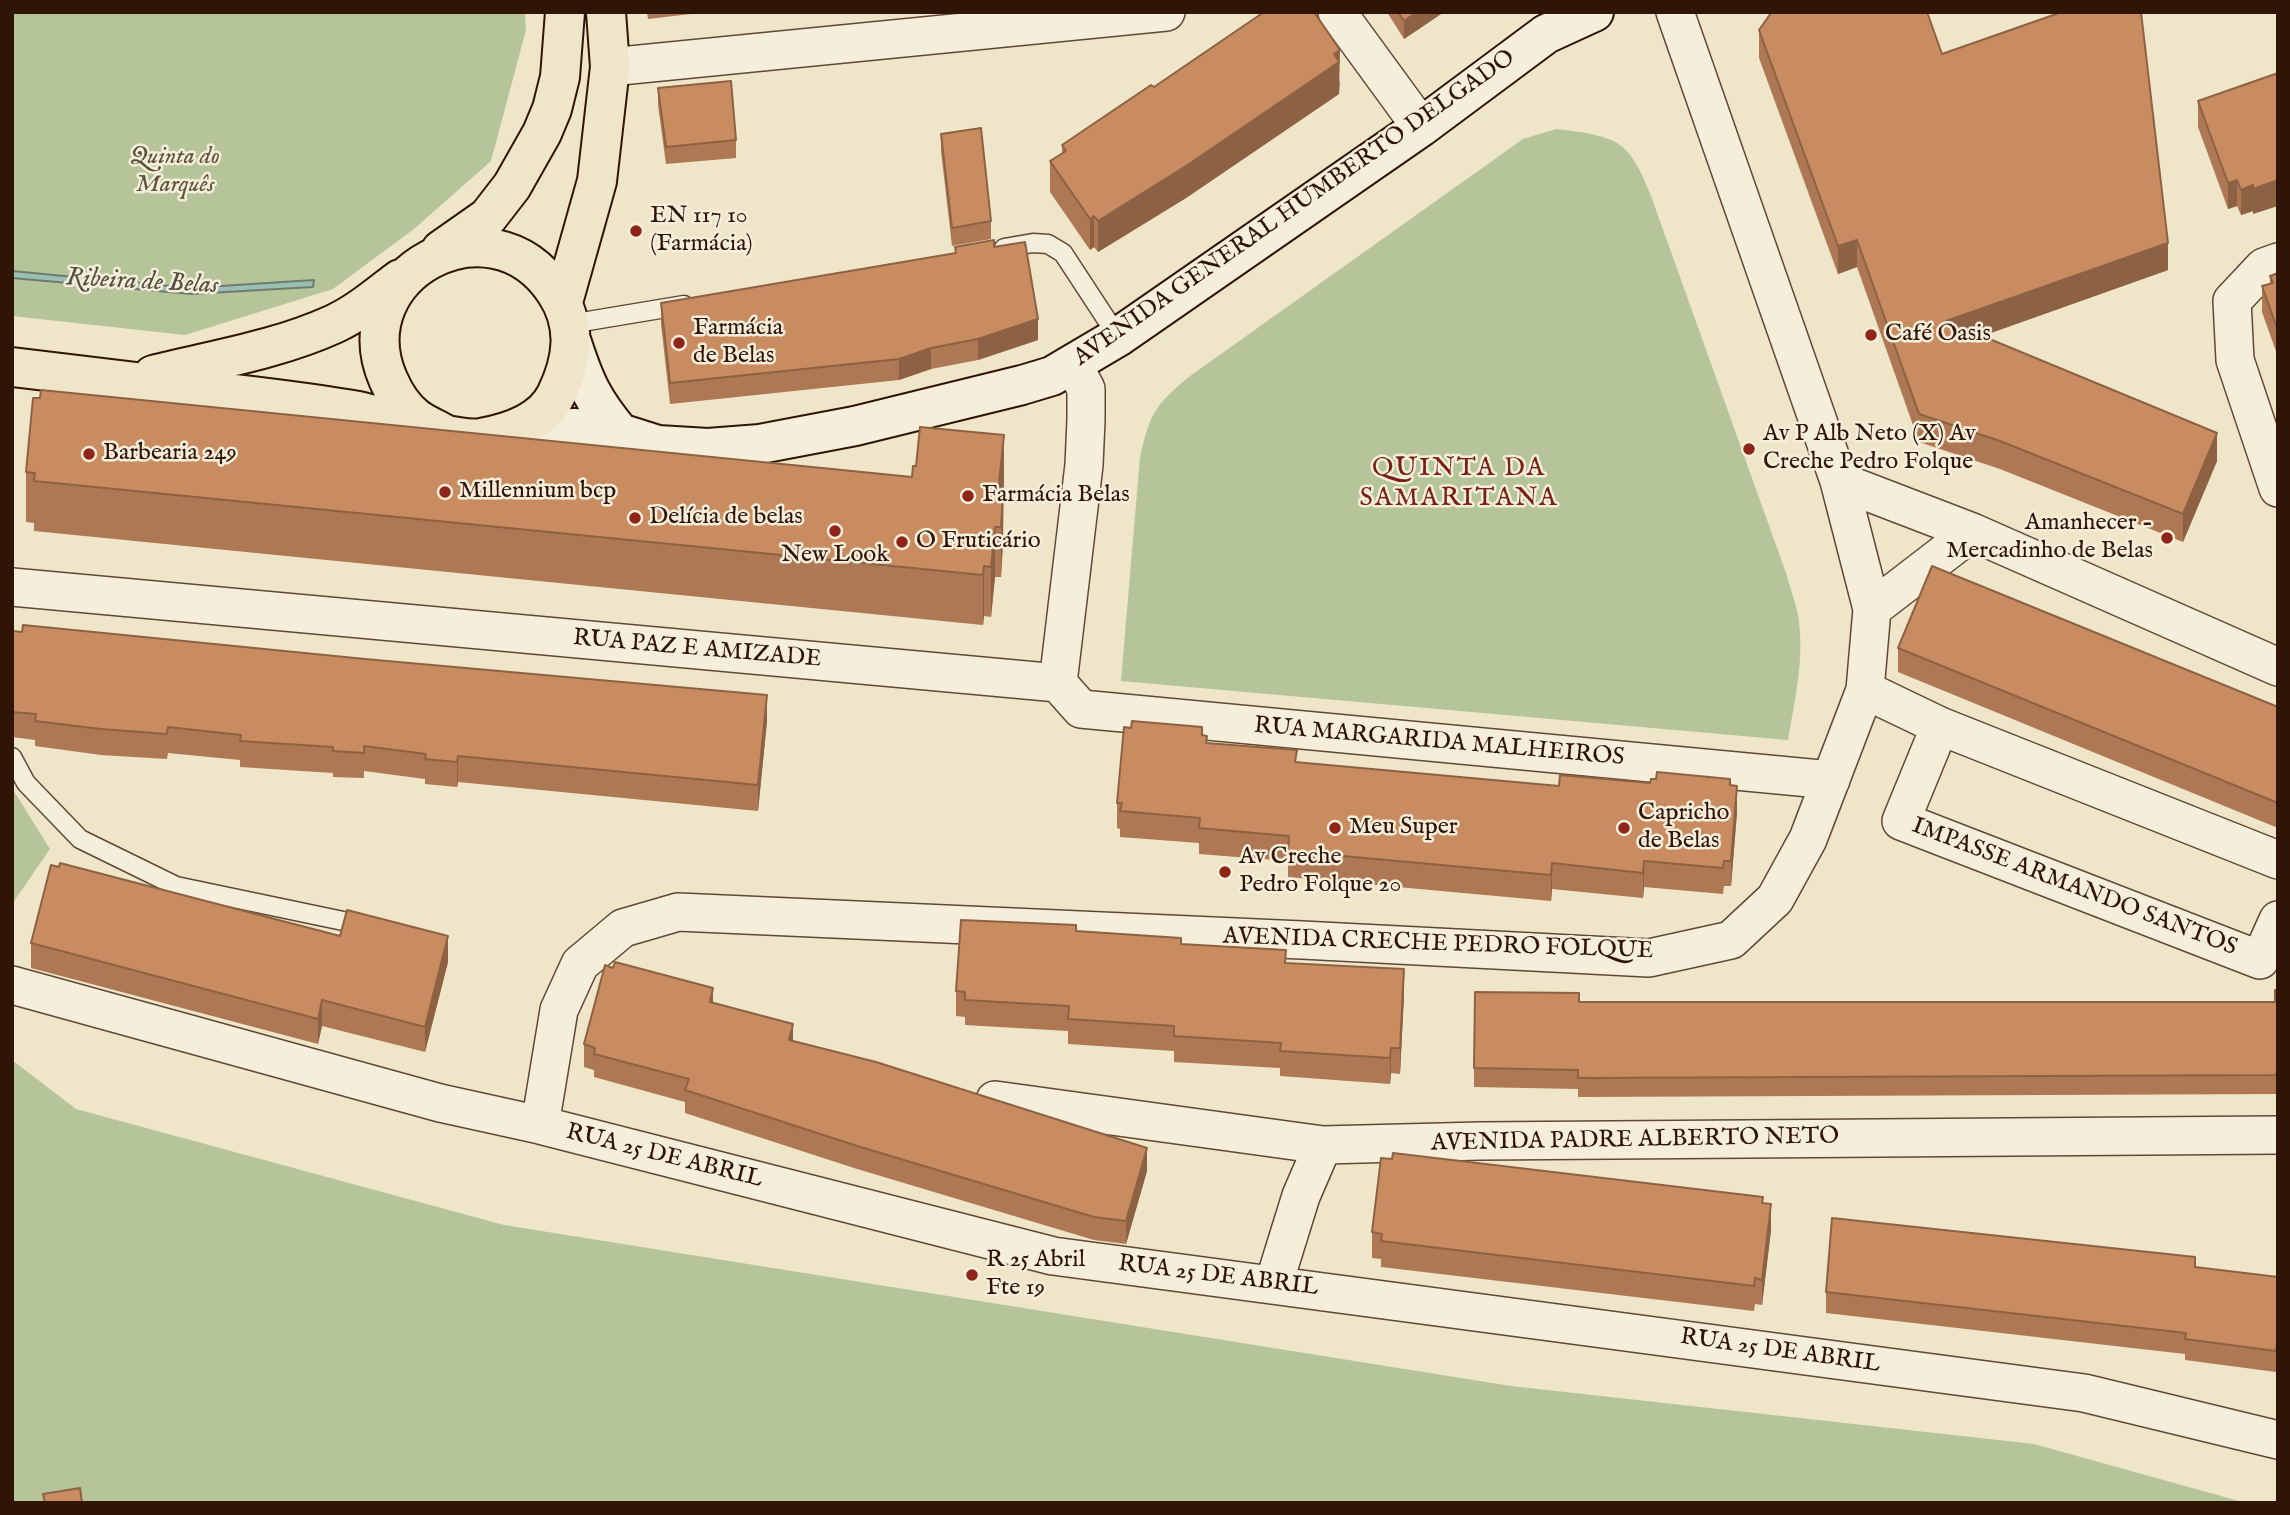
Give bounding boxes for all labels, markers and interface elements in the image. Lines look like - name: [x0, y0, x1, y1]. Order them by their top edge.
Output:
- street label: AVENIDA GENERAL HUMBERTO DELGADO: [1069, 45, 1521, 373]
- park label: Quinta do Marquês: [130, 144, 220, 200]
- place label: EN 117 10 (Farmácia): [650, 203, 753, 259]
- marker: EN 117 10 (Farmácia): [628, 223, 644, 239]
- water label: Ribeira de Belas: [65, 263, 219, 303]
- place label: Farmácia de Belas: [693, 315, 783, 371]
- place label: Café Oasis: [1885, 321, 1991, 349]
- marker: Café Oasis: [1863, 327, 1879, 343]
- marker: Farmácia de Belas: [671, 335, 687, 351]
- place label: Av P Alb Neto (X) Av Creche Pedro Folque: [1763, 421, 1976, 477]
- place label: Barbearia 249: [103, 440, 237, 468]
- marker: Av P Alb Neto (X) Av Creche Pedro Folque: [1741, 441, 1757, 457]
- marker: Barbearia 249: [81, 446, 97, 462]
- district label: QUINTA DA SAMARITANA: [1361, 454, 1557, 516]
- place label: Millennium bcp: [459, 478, 616, 506]
- place label: Farmácia Belas: [982, 482, 1130, 510]
- marker: Millennium bcp: [437, 484, 453, 500]
- marker: Farmácia Belas: [960, 488, 976, 504]
- place label: Delícia de belas: [649, 504, 803, 532]
- marker: Delícia de belas: [627, 510, 643, 526]
- place label: Amanhecer - Mercadinho de Belas: [1946, 510, 2153, 566]
- marker: New Look: [827, 523, 843, 539]
- place label: O Fruticário: [916, 528, 1041, 556]
- marker: Amanhecer - Mercadinho de Belas: [2159, 530, 2175, 546]
- marker: O Fruticário: [894, 534, 910, 550]
- place label: New Look: [781, 542, 889, 570]
- street label: RUA PAZ E AMIZADE: [572, 625, 822, 675]
- street label: RUA MARGARIDA MALHEIROS: [1253, 712, 1625, 774]
- place label: Capricho de Belas: [1638, 800, 1730, 856]
- street label: IMPASSE ARMANDO SANTOS: [1907, 813, 2241, 963]
- place label: Meu Super: [1349, 814, 1458, 842]
- marker: Meu Super: [1327, 820, 1343, 836]
- marker: Capricho de Belas: [1616, 820, 1632, 836]
- place label: Av Creche Pedro Folque 20: [1239, 844, 1401, 900]
- marker: Av Creche Pedro Folque 20: [1217, 864, 1233, 880]
- street label: AVENIDA CRECHE PEDRO FOLQUE: [1222, 923, 1654, 967]
- street label: RUA 25 DE ABRIL: [563, 1119, 765, 1195]
- street label: AVENIDA PADRE ALBERTO NETO: [1431, 1123, 1839, 1159]
- place label: R 25 Abril Fte 19: [986, 1247, 1085, 1303]
- street label: RUA 25 DE ABRIL: [1116, 1250, 1320, 1304]
- marker: R 25 Abril Fte 19: [964, 1267, 980, 1283]
- street label: RUA 25 DE ABRIL: [1678, 1324, 1882, 1380]

